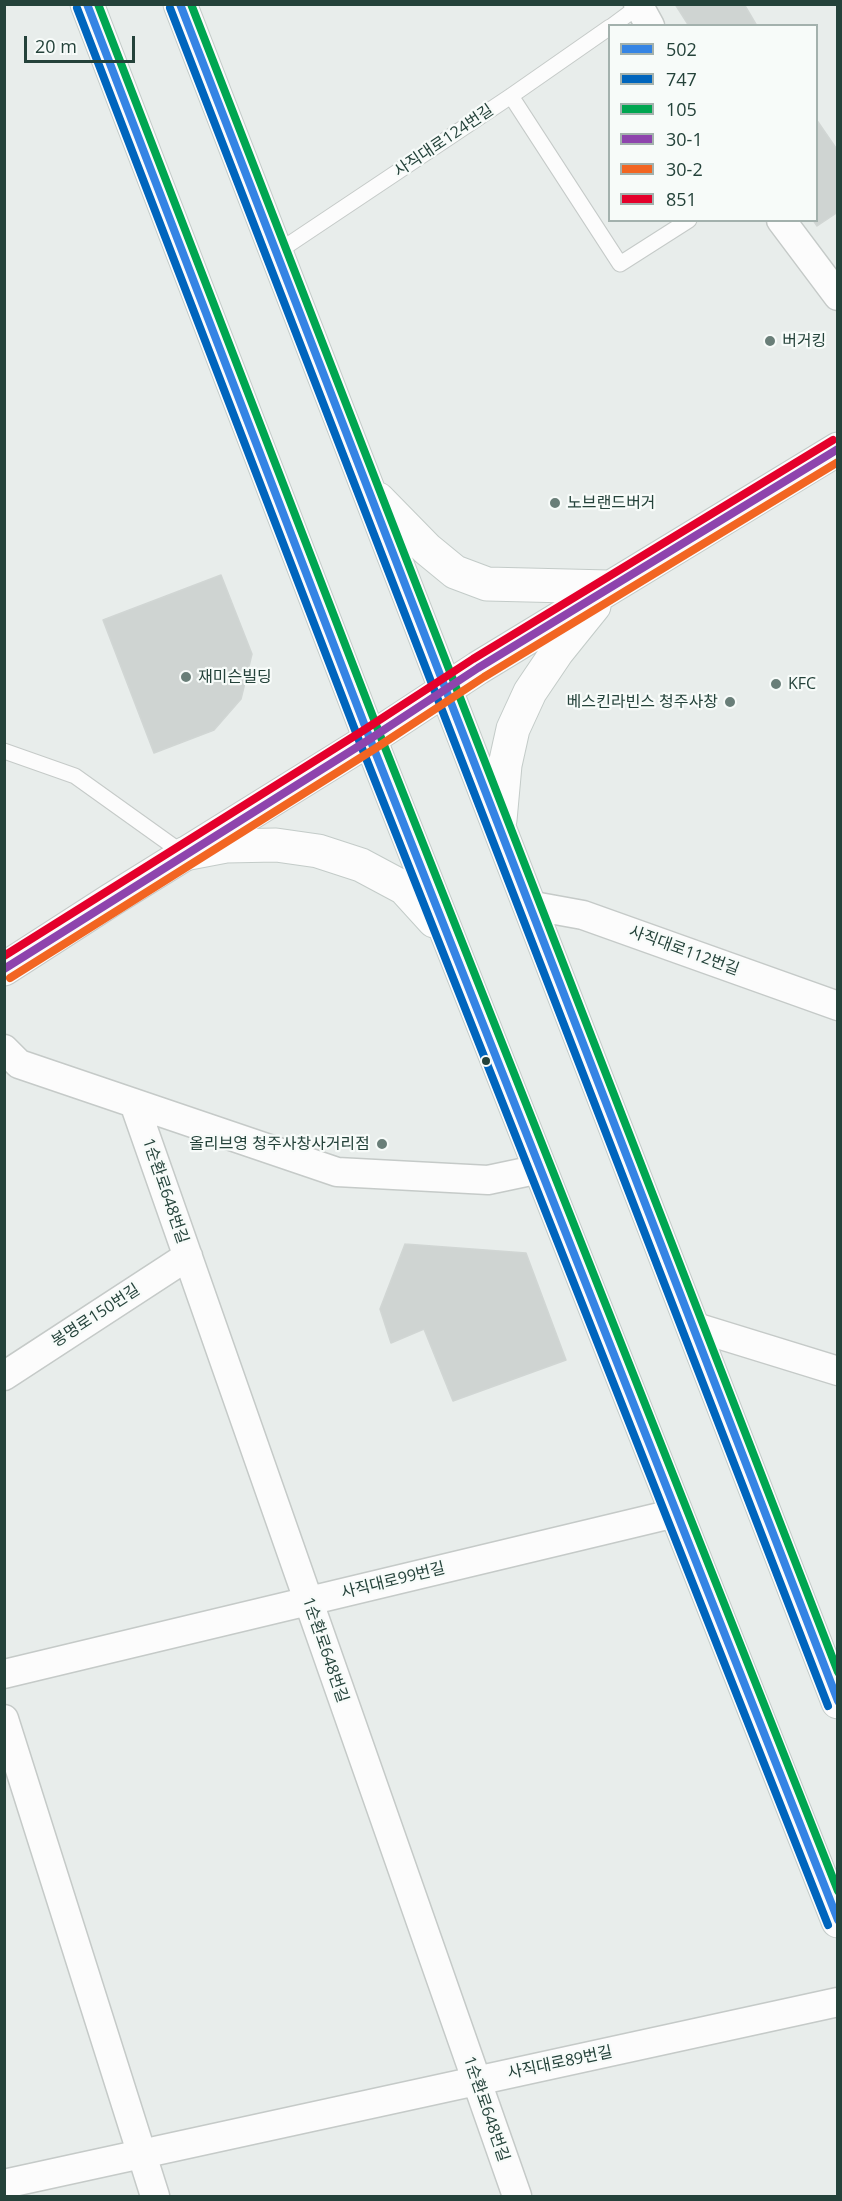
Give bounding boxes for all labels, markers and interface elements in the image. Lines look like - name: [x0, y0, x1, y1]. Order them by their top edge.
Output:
- scale bar: [27, 24, 138, 62]
- legend: [608, 24, 818, 222]
- text: 20 m: [35, 34, 77, 58]
- text: 502: [666, 37, 697, 61]
- text: 747: [666, 67, 697, 91]
- text: 105: [666, 97, 697, 121]
- street label: 사직대로124번길: [391, 101, 497, 181]
- text: 30-1: [666, 127, 703, 151]
- text: 30-2: [666, 157, 703, 181]
- text: 851: [666, 187, 697, 211]
- place label: 버거킹: [782, 331, 826, 351]
- marker: 버거킹: [763, 334, 777, 348]
- place label: 노브랜드버거: [567, 493, 655, 513]
- marker: 노브랜드버거: [548, 496, 562, 510]
- place label: 재미슨빌딩: [198, 667, 272, 687]
- marker: 재미슨빌딩: [179, 670, 193, 684]
- place label: KFC: [788, 674, 816, 694]
- marker: KFC: [769, 677, 783, 691]
- place label: 베스킨라빈스 청주사창: [567, 692, 718, 712]
- marker: 베스킨라빈스 청주사창: [723, 695, 737, 709]
- street label: 사직대로112번길: [626, 922, 742, 980]
- unlabelled marker: [480, 1055, 492, 1067]
- place label: 올리브영 청주사창사거리점: [189, 1134, 370, 1154]
- street label: 1순환로648번길: [138, 1136, 192, 1246]
- marker: 올리브영 청주사창사거리점: [375, 1137, 389, 1151]
- street label: 봉명로150번길: [48, 1280, 144, 1352]
- street label: 사직대로99번길: [339, 1559, 447, 1603]
- street label: 1순환로648번길: [298, 1595, 352, 1705]
- street label: 사직대로89번길: [506, 2043, 614, 2083]
- street label: 1순환로648번길: [459, 2054, 513, 2164]

